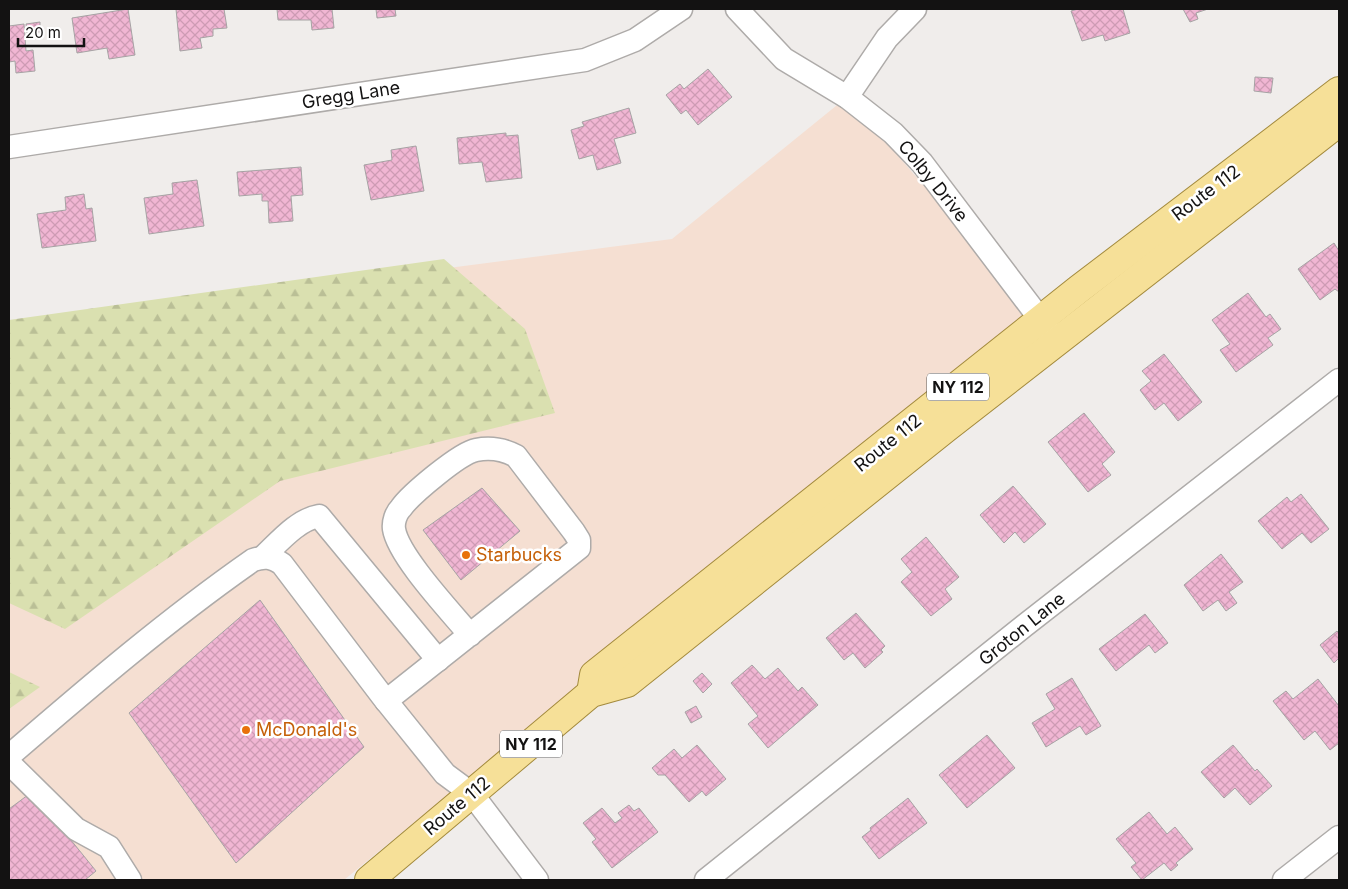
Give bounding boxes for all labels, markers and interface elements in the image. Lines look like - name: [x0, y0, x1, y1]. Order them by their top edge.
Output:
- scale bar: [18, 15, 84, 47]
- text: 20 m: [25, 23, 61, 42]
- street label: Gregg Lane: [300, 76, 401, 113]
- street label: Colby Drive: [894, 136, 973, 226]
- street label: Route 112: [1168, 160, 1244, 225]
- road number: NY 112: [927, 374, 989, 401]
- street label: Route 112: [850, 409, 925, 476]
- place label: Starbucks: [476, 544, 562, 565]
- marker: Starbucks: [460, 549, 472, 561]
- street label: Groton Lane: [975, 588, 1069, 670]
- place label: McDonald's: [256, 719, 357, 740]
- marker: McDonald's: [240, 724, 252, 736]
- road number: NY 112: [500, 731, 562, 758]
- street label: Route 112: [419, 772, 494, 839]

